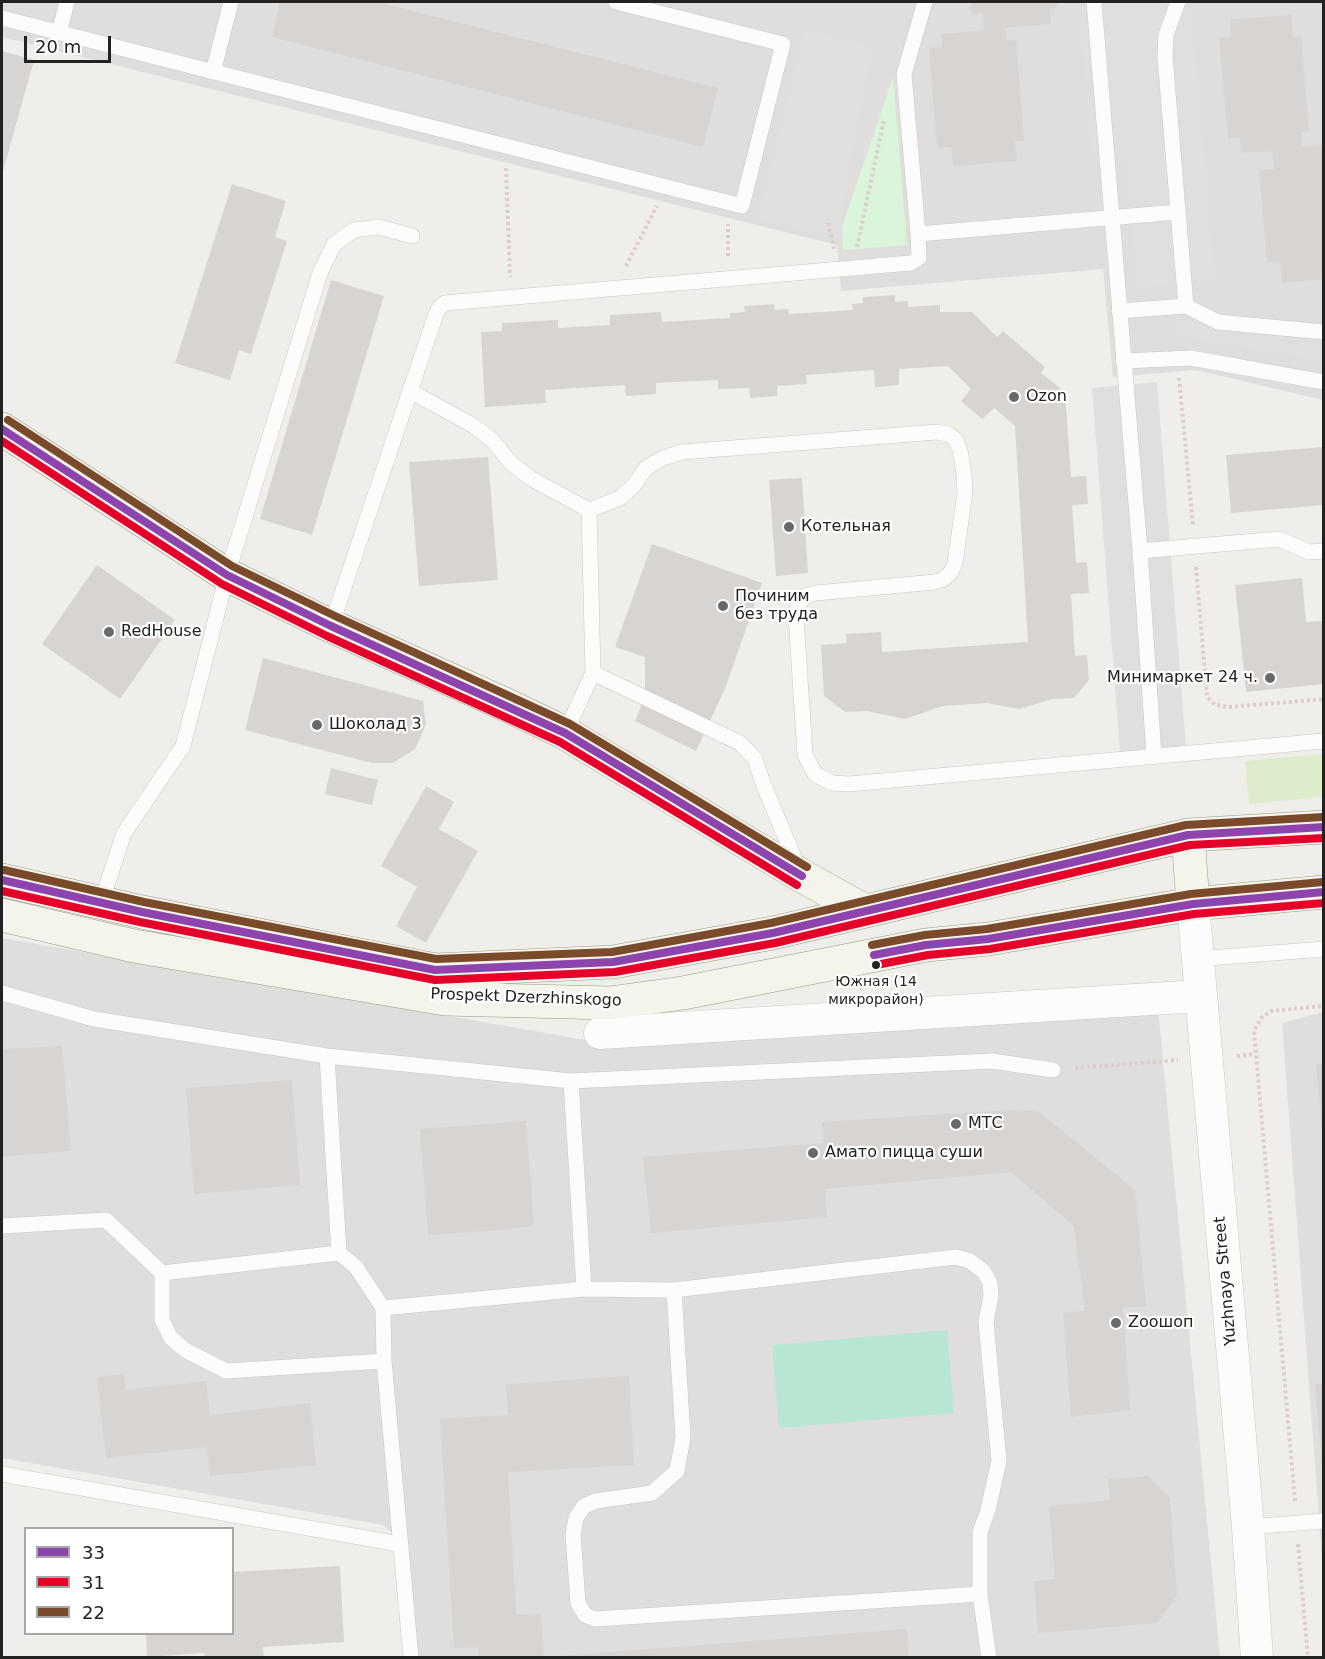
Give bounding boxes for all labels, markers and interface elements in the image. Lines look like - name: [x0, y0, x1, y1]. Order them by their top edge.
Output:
- scale bar: [27, 24, 114, 62]
- text: 20 m: [35, 36, 81, 57]
- place label: Ozon: [1026, 387, 1067, 407]
- marker: Ozon: [1007, 390, 1021, 404]
- place label: Котельная: [801, 517, 891, 537]
- marker: Котельная: [782, 520, 796, 534]
- place label: Починим без труда: [735, 587, 818, 625]
- marker: Починим без труда: [716, 599, 730, 613]
- place label: RedHouse: [121, 622, 202, 642]
- marker: RedHouse: [102, 625, 116, 639]
- place label: Минимаркет 24 ч.: [1107, 668, 1258, 688]
- marker: Минимаркет 24 ч.: [1263, 671, 1277, 685]
- place label: Шоколад 3: [329, 715, 422, 735]
- marker: Шоколад 3: [310, 718, 324, 732]
- marker: Южная (14 микрорайон): [870, 959, 882, 971]
- place label: Южная (14 микрорайон): [828, 974, 924, 1006]
- street label: Prospekt Dzerzhinskogo: [430, 985, 622, 1011]
- place label: МТС: [968, 1114, 1003, 1134]
- marker: МТС: [949, 1117, 963, 1131]
- place label: Амато пицца суши: [825, 1143, 983, 1163]
- marker: Амато пицца суши: [806, 1146, 820, 1160]
- street label: Yuzhnaya Street: [1211, 1216, 1241, 1346]
- place label: Zooшоп: [1128, 1313, 1193, 1333]
- marker: Zooшоп: [1109, 1316, 1123, 1330]
- legend: [24, 1527, 234, 1635]
- text: 33: [82, 1542, 105, 1563]
- text: 31: [82, 1572, 105, 1593]
- text: 22: [82, 1602, 105, 1623]

